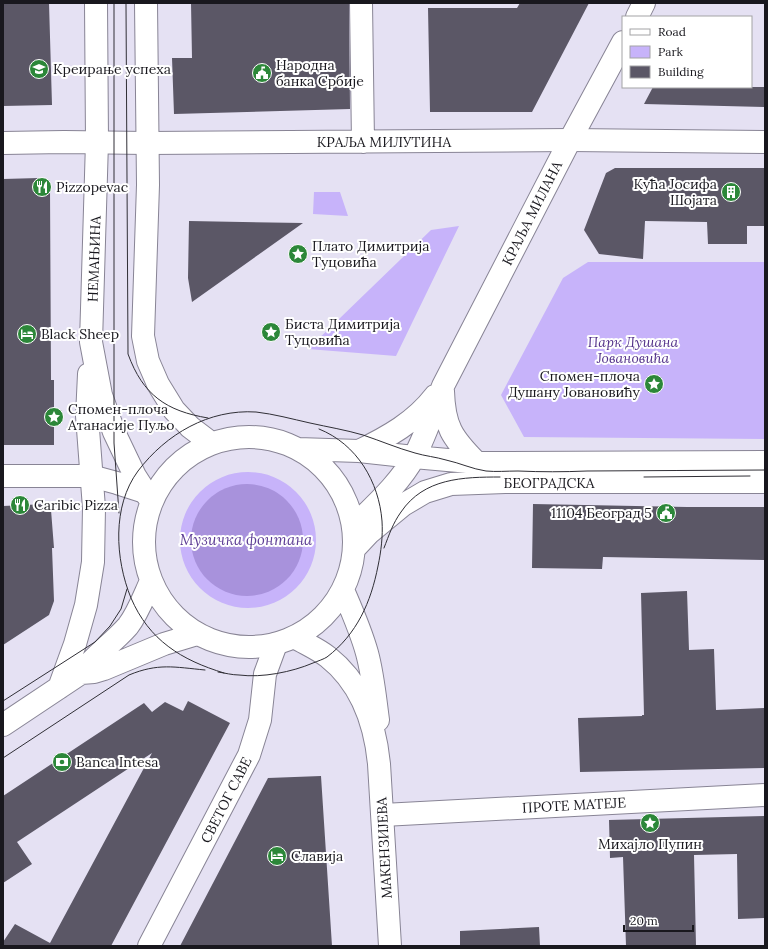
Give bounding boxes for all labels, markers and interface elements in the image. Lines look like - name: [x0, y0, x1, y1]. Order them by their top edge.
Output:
- legend: [622, 16, 752, 88]
- text: Road: [658, 24, 686, 39]
- text: Park: [658, 44, 684, 59]
- place label: Народна банка Србије: [276, 56, 364, 90]
- school or university icon: Креирање успеха: [28, 58, 50, 80]
- place label: Креирање успеха: [53, 60, 171, 78]
- public building icon: Народна банка Србије: [251, 62, 273, 84]
- text: Building: [658, 64, 704, 79]
- street label: КРАЉА МИЛУТИНА: [317, 133, 451, 151]
- street label: КРАЉА МИЛАНА: [498, 158, 566, 268]
- place label: Кућа Јосифа Шојата: [634, 175, 717, 209]
- restaurant icon: Pizzopevac: [31, 176, 53, 198]
- place label: Pizzopevac: [56, 178, 128, 196]
- building icon: Кућа Јосифа Шојата: [720, 181, 742, 203]
- street label: НЕМАЊИНА: [84, 215, 105, 302]
- place label: Плато Димитрија Туцовића: [312, 237, 429, 271]
- place icon: Плато Димитрија Туцовића: [287, 243, 309, 265]
- place label: Биста Димитрија Туцовића: [285, 315, 400, 349]
- place icon: Биста Димитрија Туцовића: [260, 321, 282, 343]
- hotel icon: Black Sheep: [16, 323, 38, 345]
- place label: Black Sheep: [41, 325, 119, 343]
- park label: Парк Душана Јовановића: [588, 333, 679, 367]
- place label: Спомен-плоча Душану Јовановићу: [508, 367, 641, 401]
- place icon: Спомен-плоча Душану Јовановићу: [643, 373, 665, 395]
- place label: Спомен-плоча Атанасије Пуљо: [67, 400, 175, 434]
- place icon: Спомен-плоча Атанасије Пуљо: [43, 406, 65, 428]
- street label: БЕОГРАДСКА: [503, 474, 595, 492]
- restaurant icon: Caribic Pizza: [9, 494, 31, 516]
- place label: Caribic Pizza: [34, 496, 118, 514]
- public building icon: 11104 Београд 5: [655, 502, 677, 524]
- place label: 11104 Београд 5: [551, 504, 652, 522]
- water label: Музичка фонтана: [180, 530, 313, 549]
- bank icon: Banca Intesa: [51, 751, 73, 773]
- place label: Banca Intesa: [76, 753, 158, 771]
- street label: СВЕТОГ САВЕ: [197, 754, 256, 846]
- street label: ПРОТЕ МАТЕЈЕ: [522, 793, 627, 817]
- street label: МАКЕНЗИЈЕВА: [372, 796, 396, 899]
- place icon: Михајло Пупин: [639, 812, 661, 834]
- place label: Михајло Пупин: [598, 835, 702, 853]
- hotel icon: Славија: [266, 845, 288, 867]
- place label: Славија: [291, 847, 343, 865]
- scale bar: [624, 907, 693, 933]
- text: 20 m: [630, 913, 658, 928]

